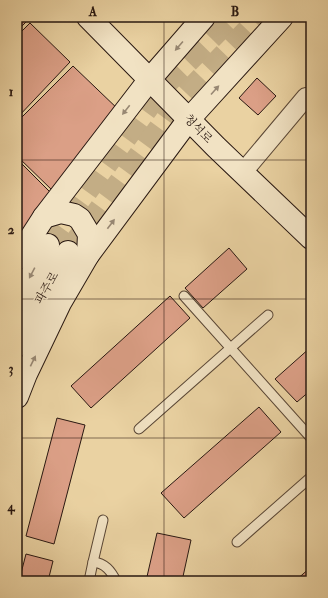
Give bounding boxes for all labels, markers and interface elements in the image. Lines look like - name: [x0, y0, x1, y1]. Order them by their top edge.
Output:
- text: A: [88, 4, 98, 20]
- text: B: [231, 4, 239, 20]
- one-way arrow: [174, 41, 183, 52]
- text: 1: [9, 84, 14, 100]
- one-way arrow: [211, 85, 220, 95]
- one-way arrow: [122, 104, 131, 115]
- street label: 청석로: [181, 111, 216, 147]
- one-way arrow: [107, 219, 115, 230]
- text: 2: [8, 222, 15, 238]
- one-way arrow: [29, 267, 36, 279]
- street label: 파주로: [32, 269, 62, 307]
- one-way arrow: [29, 355, 36, 366]
- text: 3: [9, 361, 14, 377]
- text: 4: [6, 499, 15, 515]

